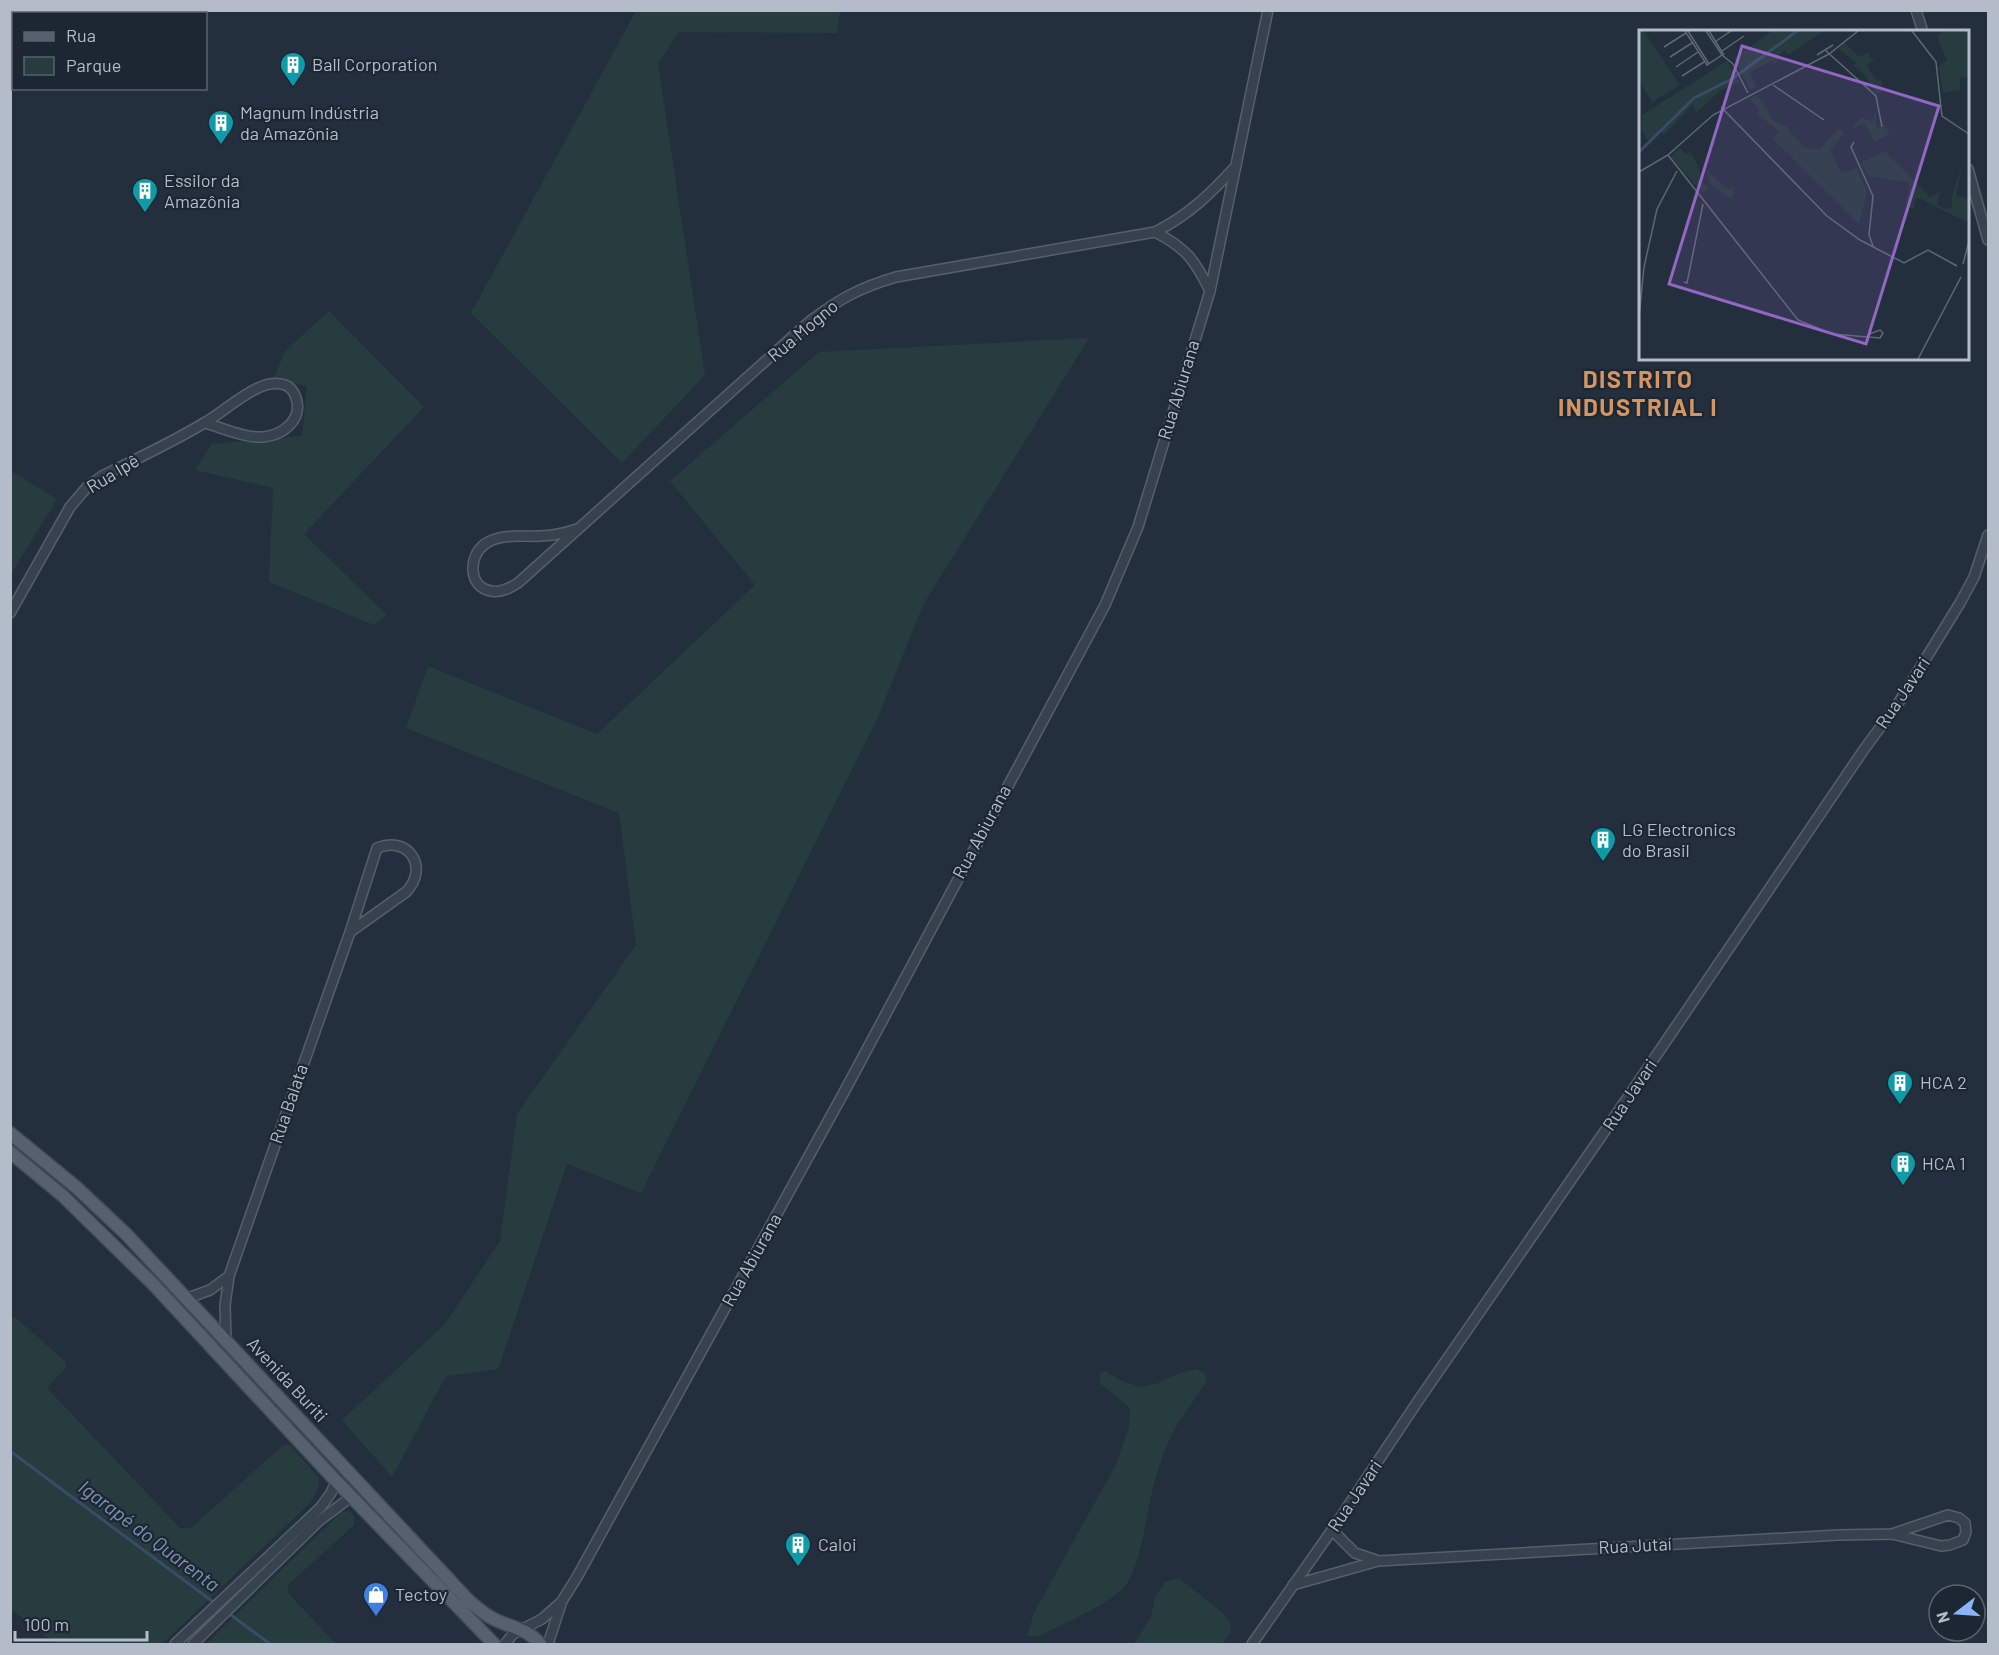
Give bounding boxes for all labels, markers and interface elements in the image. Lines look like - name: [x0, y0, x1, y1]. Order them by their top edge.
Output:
- legend: [12, 12, 207, 90]
- text: Rua: [66, 24, 96, 46]
- inset map: [1639, 30, 1969, 360]
- building icon: Ball Corporation: [278, 50, 308, 88]
- place label: Ball Corporation: [312, 53, 437, 75]
- text: Parque: [66, 54, 121, 76]
- place label: Magnum Indústria da Amazônia: [240, 101, 379, 144]
- building icon: Magnum Indústria da Amazônia: [206, 108, 236, 146]
- place label: Essilor da Amazônia: [164, 169, 240, 212]
- building icon: Essilor da Amazônia: [130, 176, 160, 214]
- street label: Rua Mogno: [763, 294, 842, 366]
- street label: Rua Abiurana: [1152, 337, 1204, 442]
- district label: DISTRITO INDUSTRIAL I: [1558, 364, 1718, 421]
- street label: Rua Ipê: [82, 449, 143, 497]
- street label: Rua Javari: [1870, 652, 1934, 732]
- street label: Rua Abiurana: [947, 781, 1015, 882]
- place label: LG Electronics do Brasil: [1622, 818, 1736, 861]
- building icon: LG Electronics do Brasil: [1588, 825, 1618, 863]
- street label: Rua Javari: [1597, 1054, 1661, 1134]
- street label: Rua Balata: [264, 1061, 312, 1146]
- building icon: HCA 2: [1885, 1068, 1915, 1106]
- place label: HCA 2: [1920, 1071, 1967, 1093]
- building icon: HCA 1: [1888, 1149, 1918, 1187]
- place label: HCA 1: [1922, 1152, 1966, 1174]
- street label: Rua Abiurana: [717, 1209, 786, 1310]
- street label: Avenida Buriti: [243, 1332, 333, 1426]
- street label: Rua Javari: [1322, 1455, 1386, 1535]
- water label: Igarapé do Quarenta: [74, 1474, 225, 1596]
- building icon: Caloi: [783, 1530, 813, 1568]
- street label: Rua Jutaí: [1598, 1532, 1672, 1558]
- place label: Caloi: [818, 1533, 857, 1555]
- shop icon: Tectoy: [361, 1580, 391, 1618]
- place label: Tectoy: [395, 1583, 447, 1605]
- north arrow: [1927, 1583, 1987, 1643]
- scale bar: [15, 1604, 147, 1642]
- text: N: [1932, 1610, 1953, 1625]
- text: 100 m: [24, 1613, 69, 1635]

